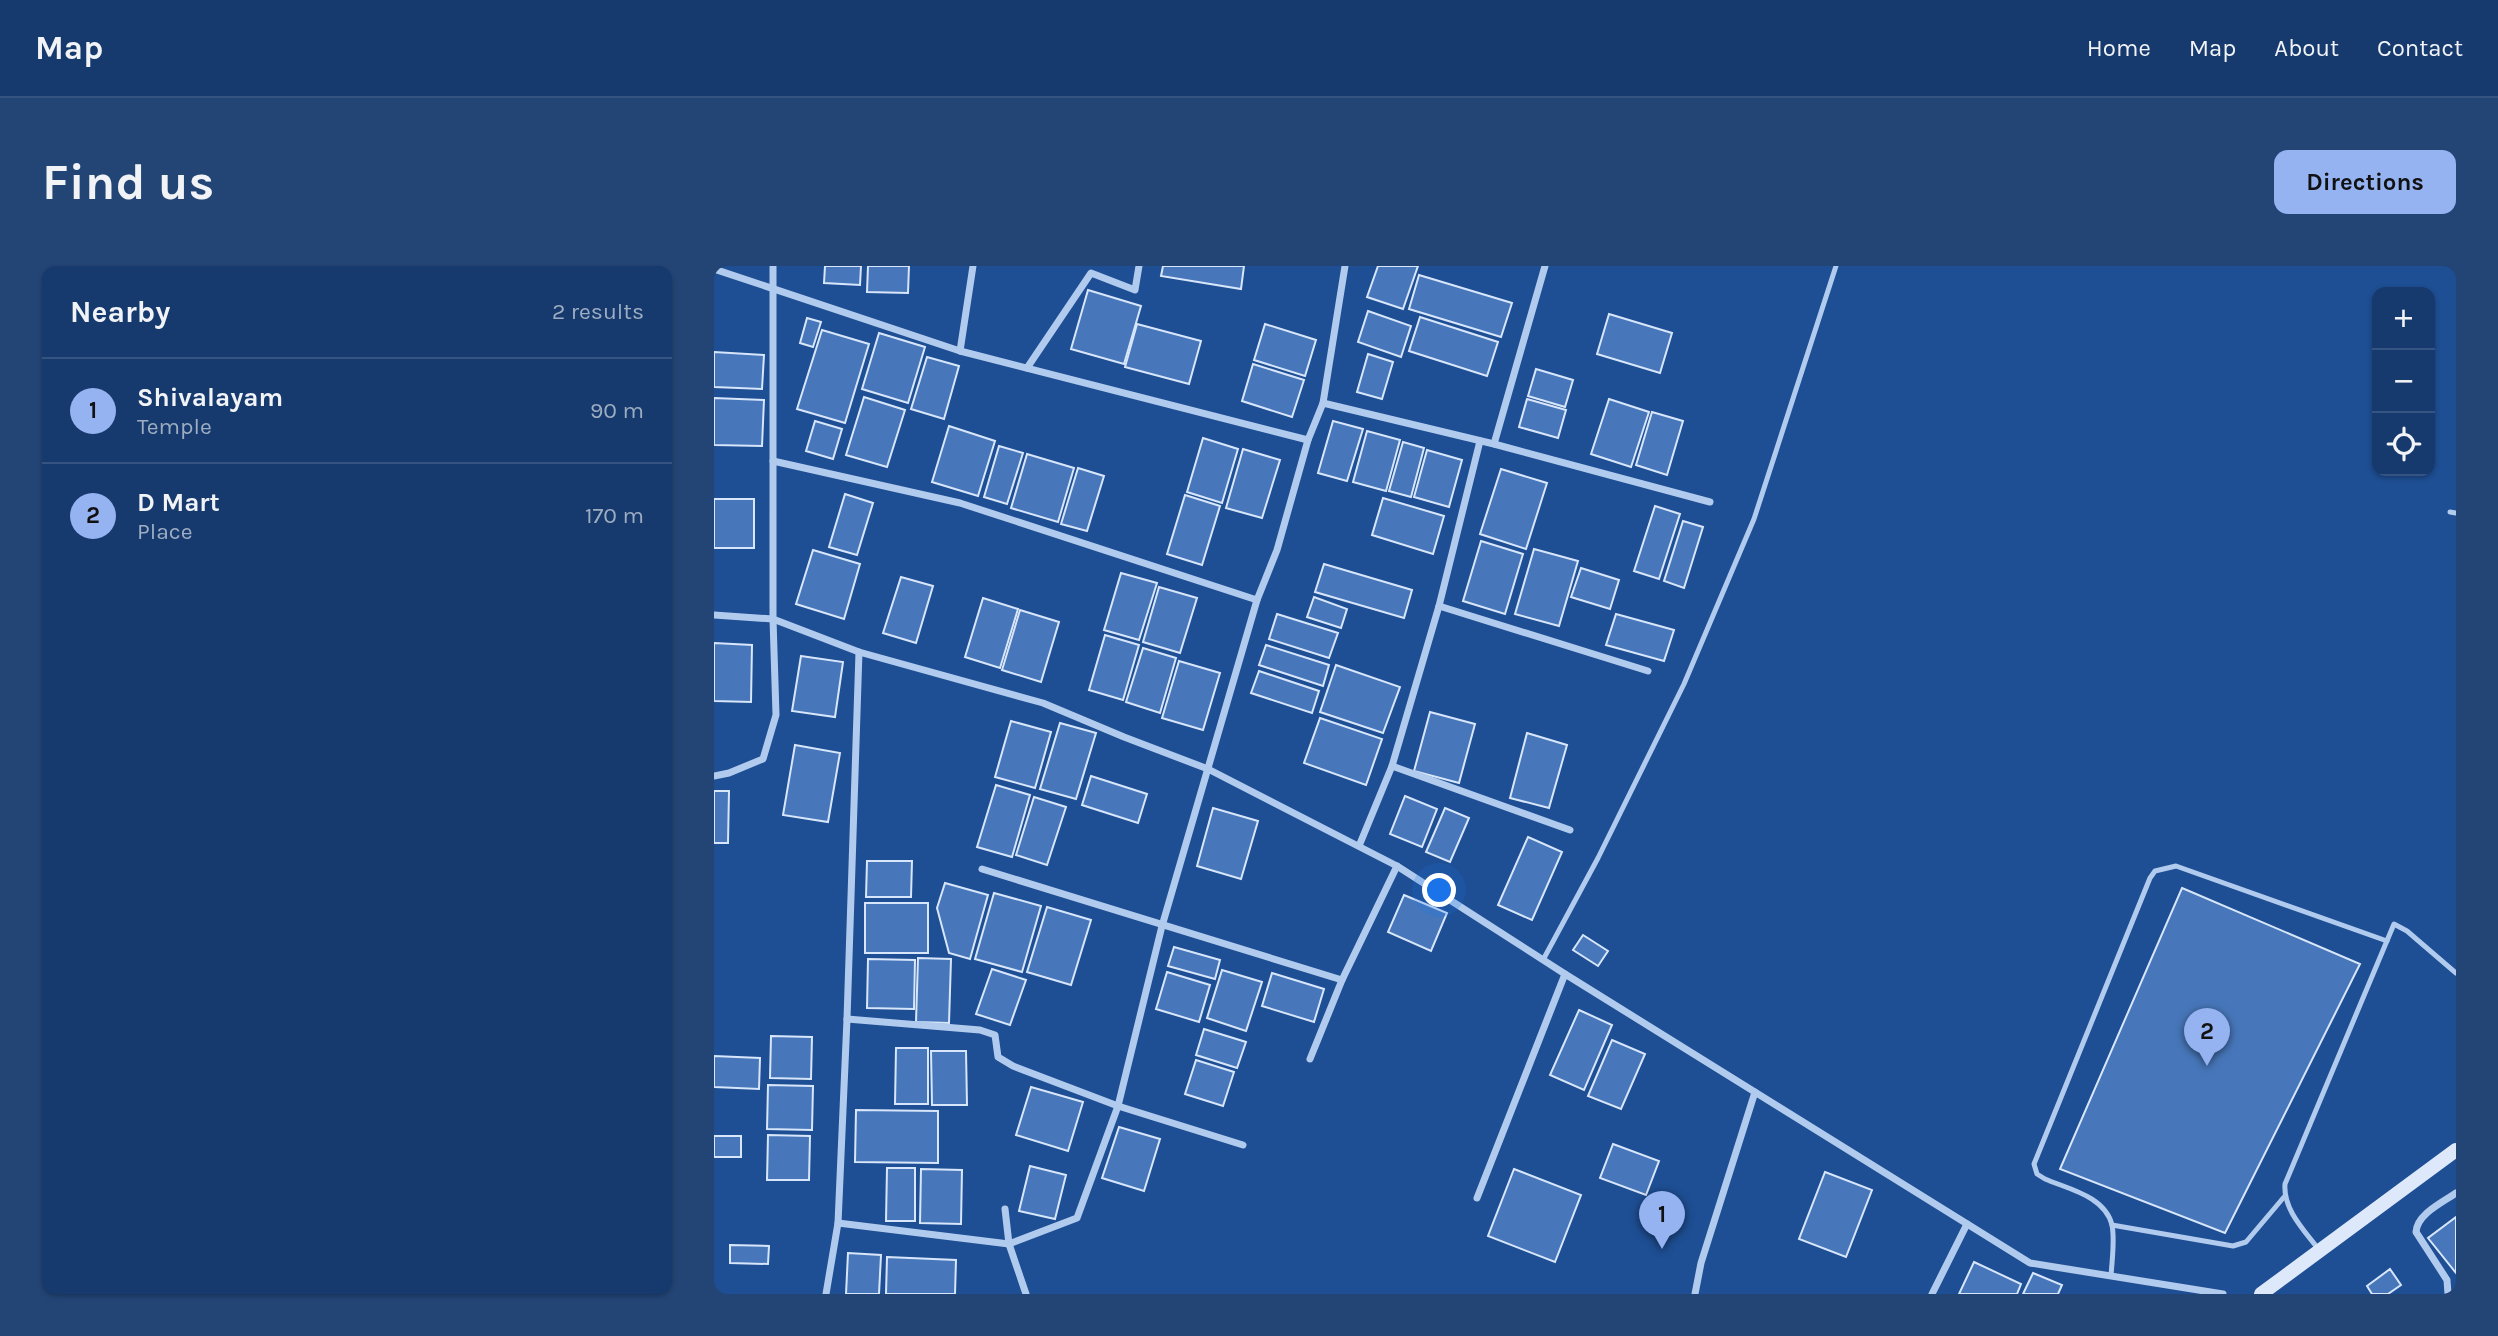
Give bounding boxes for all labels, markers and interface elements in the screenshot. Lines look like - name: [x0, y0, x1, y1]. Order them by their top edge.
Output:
- text: Map: [35, 29, 103, 67]
- text: Home: [2087, 34, 2151, 62]
- text: Map: [2189, 34, 2236, 62]
- text: About: [2274, 34, 2339, 62]
- text: Contact: [2377, 34, 2463, 62]
- button: Directions: [2274, 150, 2456, 214]
- text: Find us: [42, 154, 214, 211]
- map controls: [2372, 287, 2435, 476]
- button: +: [2372, 287, 2435, 350]
- text: Nearby: [70, 294, 170, 330]
- text: 2 results: [552, 298, 644, 325]
- button: −: [2372, 350, 2435, 413]
- text: Shivalayam: [137, 382, 283, 413]
- text: 1: [89, 397, 97, 424]
- text: 90 m: [590, 397, 644, 424]
- text: Temple: [137, 413, 212, 440]
- button: locate: [2372, 413, 2435, 476]
- text: D Mart: [137, 487, 220, 518]
- text: 2: [86, 502, 100, 529]
- text: 170 m: [585, 502, 644, 529]
- text: Place: [137, 518, 193, 545]
- your location: [1422, 873, 1456, 907]
- pin: 2: [2184, 1008, 2230, 1066]
- pin: 1: [1639, 1191, 1685, 1249]

